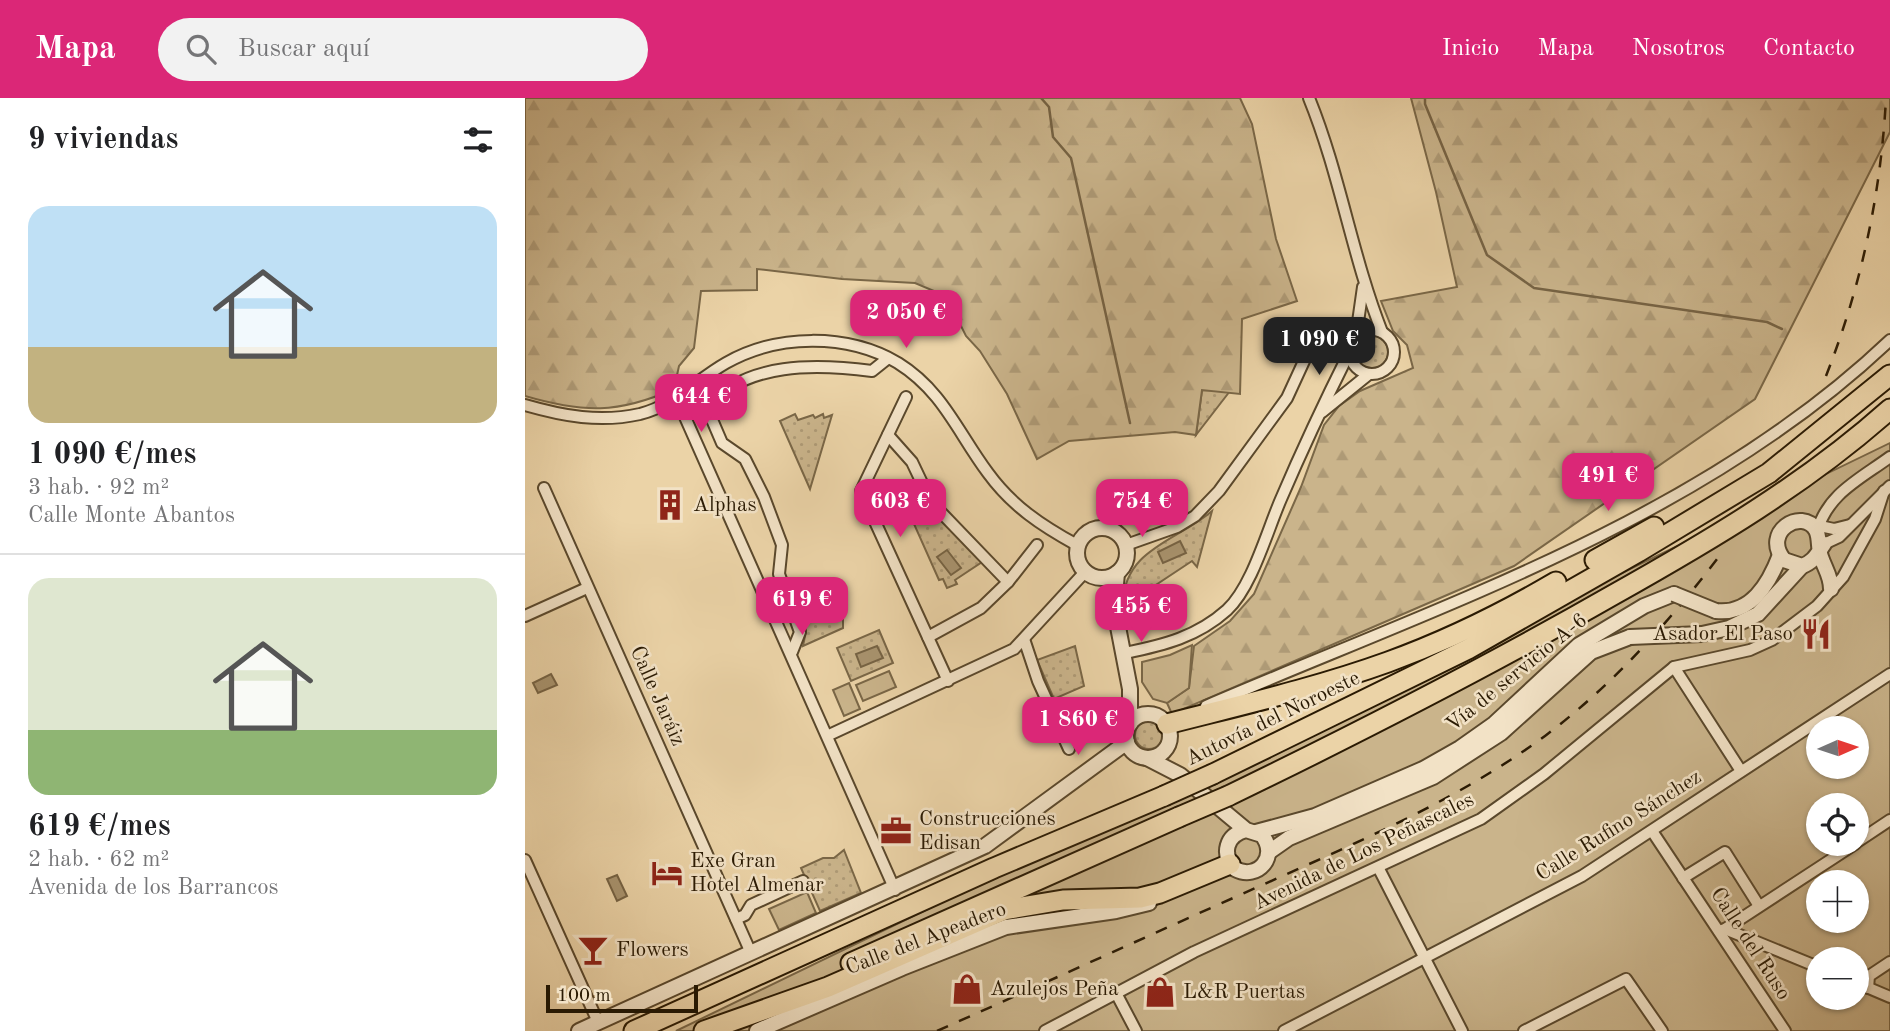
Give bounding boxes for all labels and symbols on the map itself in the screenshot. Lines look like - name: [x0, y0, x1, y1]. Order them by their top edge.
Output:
- pin: 2 050 €: [841, 290, 971, 350]
- pin: 1 090 €: [1254, 317, 1384, 377]
- pin: 644 €: [652, 374, 750, 434]
- pin: 491 €: [1559, 454, 1657, 513]
- pin: 603 €: [851, 480, 949, 539]
- pin: 754 €: [1093, 480, 1191, 539]
- building icon: Alphas: [653, 488, 687, 522]
- place label: Alphas: [693, 495, 757, 516]
- pin: 619 €: [753, 578, 851, 637]
- pin: 455 €: [1092, 584, 1190, 644]
- street label: Vía de servicio A-6: [1442, 610, 1592, 736]
- restaurant icon: Asador El Paso: [1799, 617, 1833, 651]
- place label: Asador El Paso: [1652, 624, 1793, 645]
- street label: Calle Jaráiz: [626, 643, 688, 749]
- street label: Autovía del Noroeste: [1183, 668, 1363, 770]
- pin: 1 860 €: [1013, 698, 1143, 757]
- north arrow: [1806, 716, 1869, 779]
- street label: Calle Rufino Sánchez: [1533, 767, 1705, 885]
- street label: Avenida de Los Peñascales: [1250, 789, 1478, 915]
- place label: Construcciones Edisan: [919, 809, 1056, 854]
- office icon: Construcciones Edisan: [879, 814, 913, 848]
- place label: Exe Gran Hotel Almenar: [690, 851, 824, 896]
- hotel icon: Exe Gran Hotel Almenar: [650, 856, 684, 890]
- street label: Calle del Ruso: [1706, 884, 1794, 1004]
- street label: Calle del Apeadero: [843, 899, 1009, 979]
- bar icon: Flowers: [576, 933, 610, 967]
- place label: Flowers: [616, 940, 689, 961]
- shop icon: Azulejos Peña: [950, 972, 984, 1006]
- shop icon: L&R Puertas: [1143, 975, 1177, 1009]
- place label: Azulejos Peña: [990, 979, 1119, 1000]
- scale bar: [546, 982, 698, 1014]
- place label: L&R Puertas: [1183, 982, 1305, 1003]

